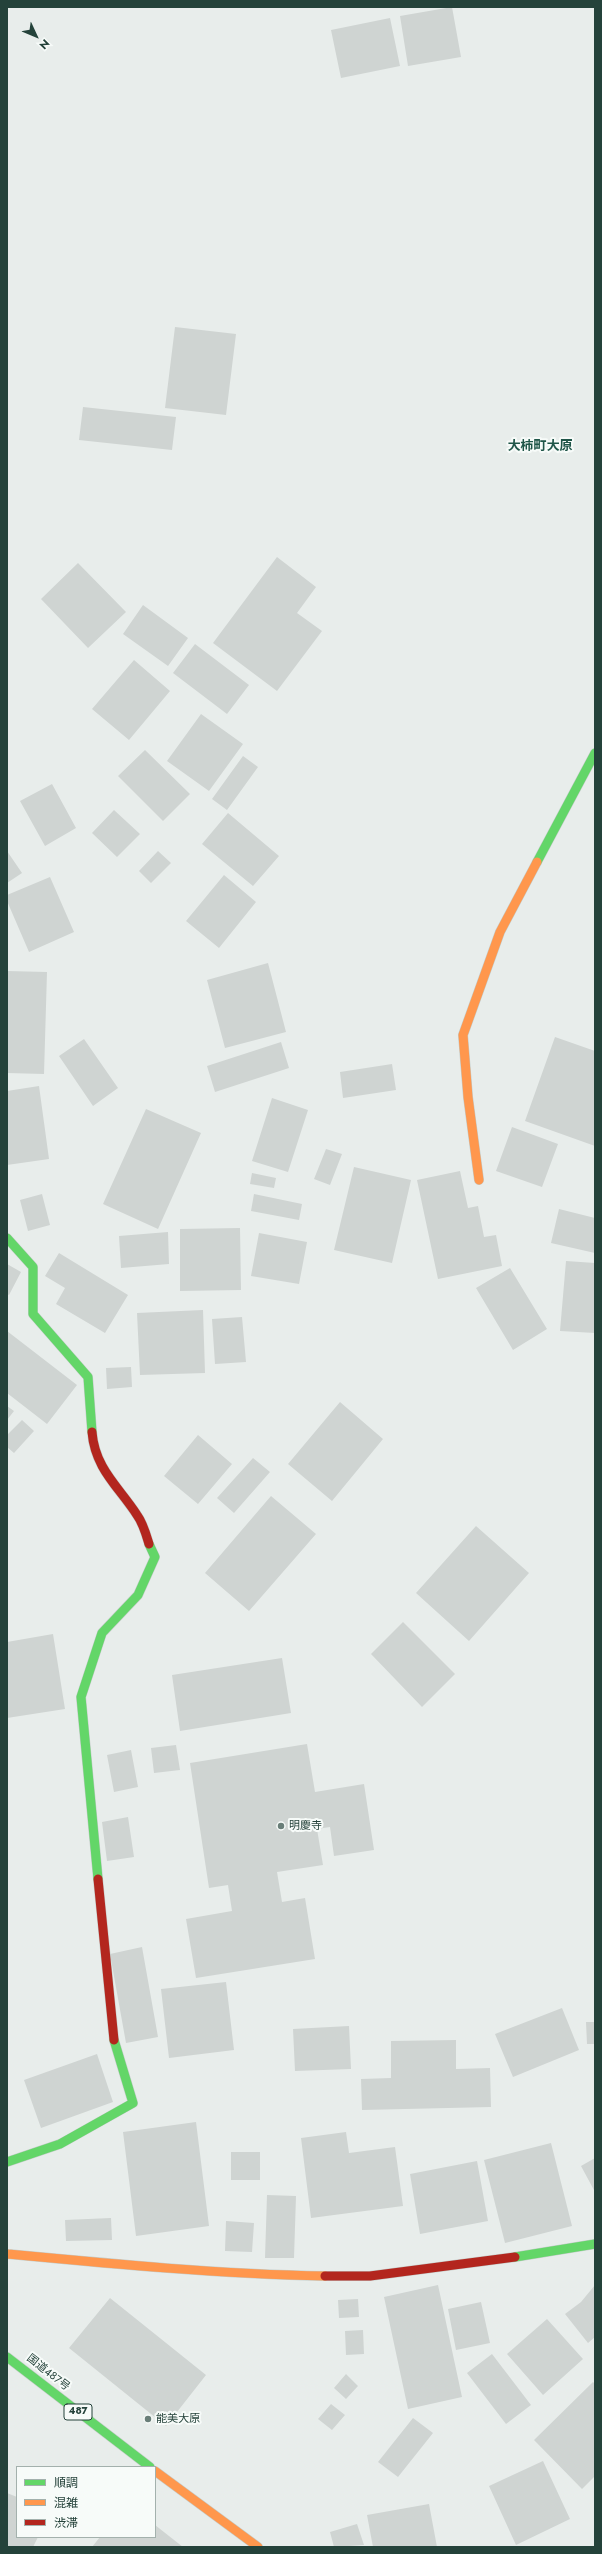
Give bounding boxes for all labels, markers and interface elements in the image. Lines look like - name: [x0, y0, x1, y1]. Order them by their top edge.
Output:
- north arrow: [16, 16, 56, 56]
- text: N: [36, 36, 53, 53]
- district label: 大柿町大原: [508, 439, 572, 455]
- place label: 明慶寺: [289, 1819, 322, 1833]
- marker: 明慶寺: [276, 1821, 286, 1831]
- street label: 国道487号: [24, 2352, 72, 2394]
- road number: 487: [64, 2404, 92, 2420]
- place label: 能美大原: [156, 2412, 200, 2426]
- marker: 能美大原: [143, 2414, 153, 2424]
- legend: [16, 2466, 156, 2538]
- text: 順調: [54, 2474, 78, 2492]
- text: 混雑: [54, 2494, 78, 2512]
- text: 渋滞: [54, 2514, 78, 2532]

